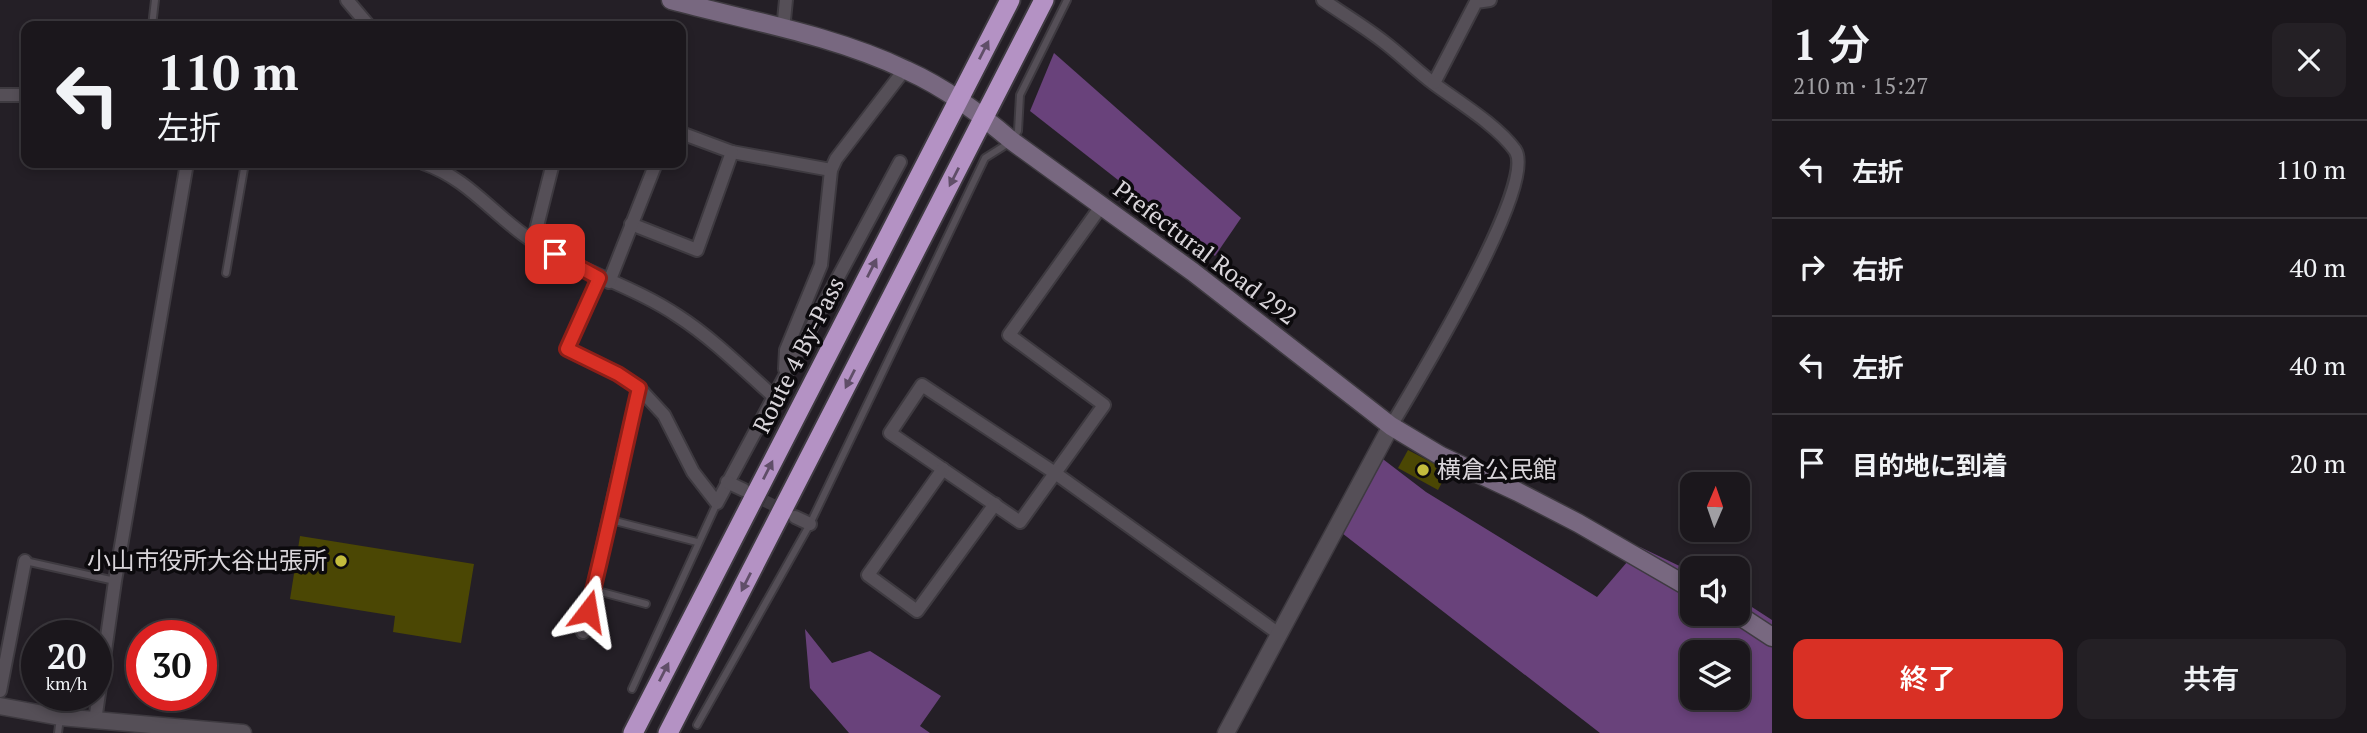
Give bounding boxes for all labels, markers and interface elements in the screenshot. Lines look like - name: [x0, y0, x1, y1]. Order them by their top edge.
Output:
- text: 1 分: [1793, 16, 1870, 72]
- button: close: [2272, 23, 2346, 97]
- text: 110 m: [157, 39, 299, 104]
- one-way arrow: [978, 40, 990, 59]
- icon: left: [42, 49, 133, 140]
- text: 210 m · 15:27: [1793, 70, 1928, 101]
- text: 左折: [157, 106, 221, 148]
- icon: left: [1793, 150, 1831, 188]
- text: 110 m: [2276, 152, 2346, 186]
- text: 左折: [1852, 154, 1904, 188]
- one-way arrow: [948, 167, 960, 187]
- street label: Prefectural Road 292: [1108, 173, 1304, 332]
- pin: [525, 224, 585, 284]
- icon: arrive: [536, 235, 574, 273]
- icon: right: [1793, 248, 1831, 286]
- text: 40 m: [2290, 250, 2346, 284]
- text: 右折: [1852, 252, 1904, 286]
- one-way arrow: [866, 258, 878, 278]
- street label: Route 4 By-Pass: [745, 271, 851, 438]
- icon: left: [1793, 346, 1831, 384]
- text: 40 m: [2290, 348, 2346, 382]
- text: 左折: [1852, 350, 1904, 384]
- one-way arrow: [844, 370, 856, 389]
- icon: arrive: [1793, 444, 1831, 482]
- text: 20 m: [2290, 446, 2346, 480]
- text: 目的地に到着: [1852, 448, 2008, 482]
- place label: 横倉公民館: [1437, 453, 1557, 485]
- one-way arrow: [762, 460, 774, 480]
- marker: 横倉公民館: [1415, 462, 1431, 478]
- north arrow: [1680, 472, 1750, 542]
- map controls: [1680, 472, 1750, 710]
- place label: 小山市役所大谷出張所: [87, 544, 327, 576]
- marker: 小山市役所大谷出張所: [333, 553, 349, 569]
- button: sound: [1680, 556, 1750, 626]
- one-way arrow: [740, 572, 752, 592]
- position arrow: [551, 574, 625, 648]
- speed limit sign: 30: [126, 620, 217, 711]
- text: 20: [47, 633, 86, 679]
- button: 終了: [1793, 639, 2063, 719]
- button: 共有: [2077, 639, 2346, 719]
- button: layers: [1680, 640, 1750, 710]
- one-way arrow: [658, 662, 669, 682]
- text: km/h: [46, 671, 87, 695]

